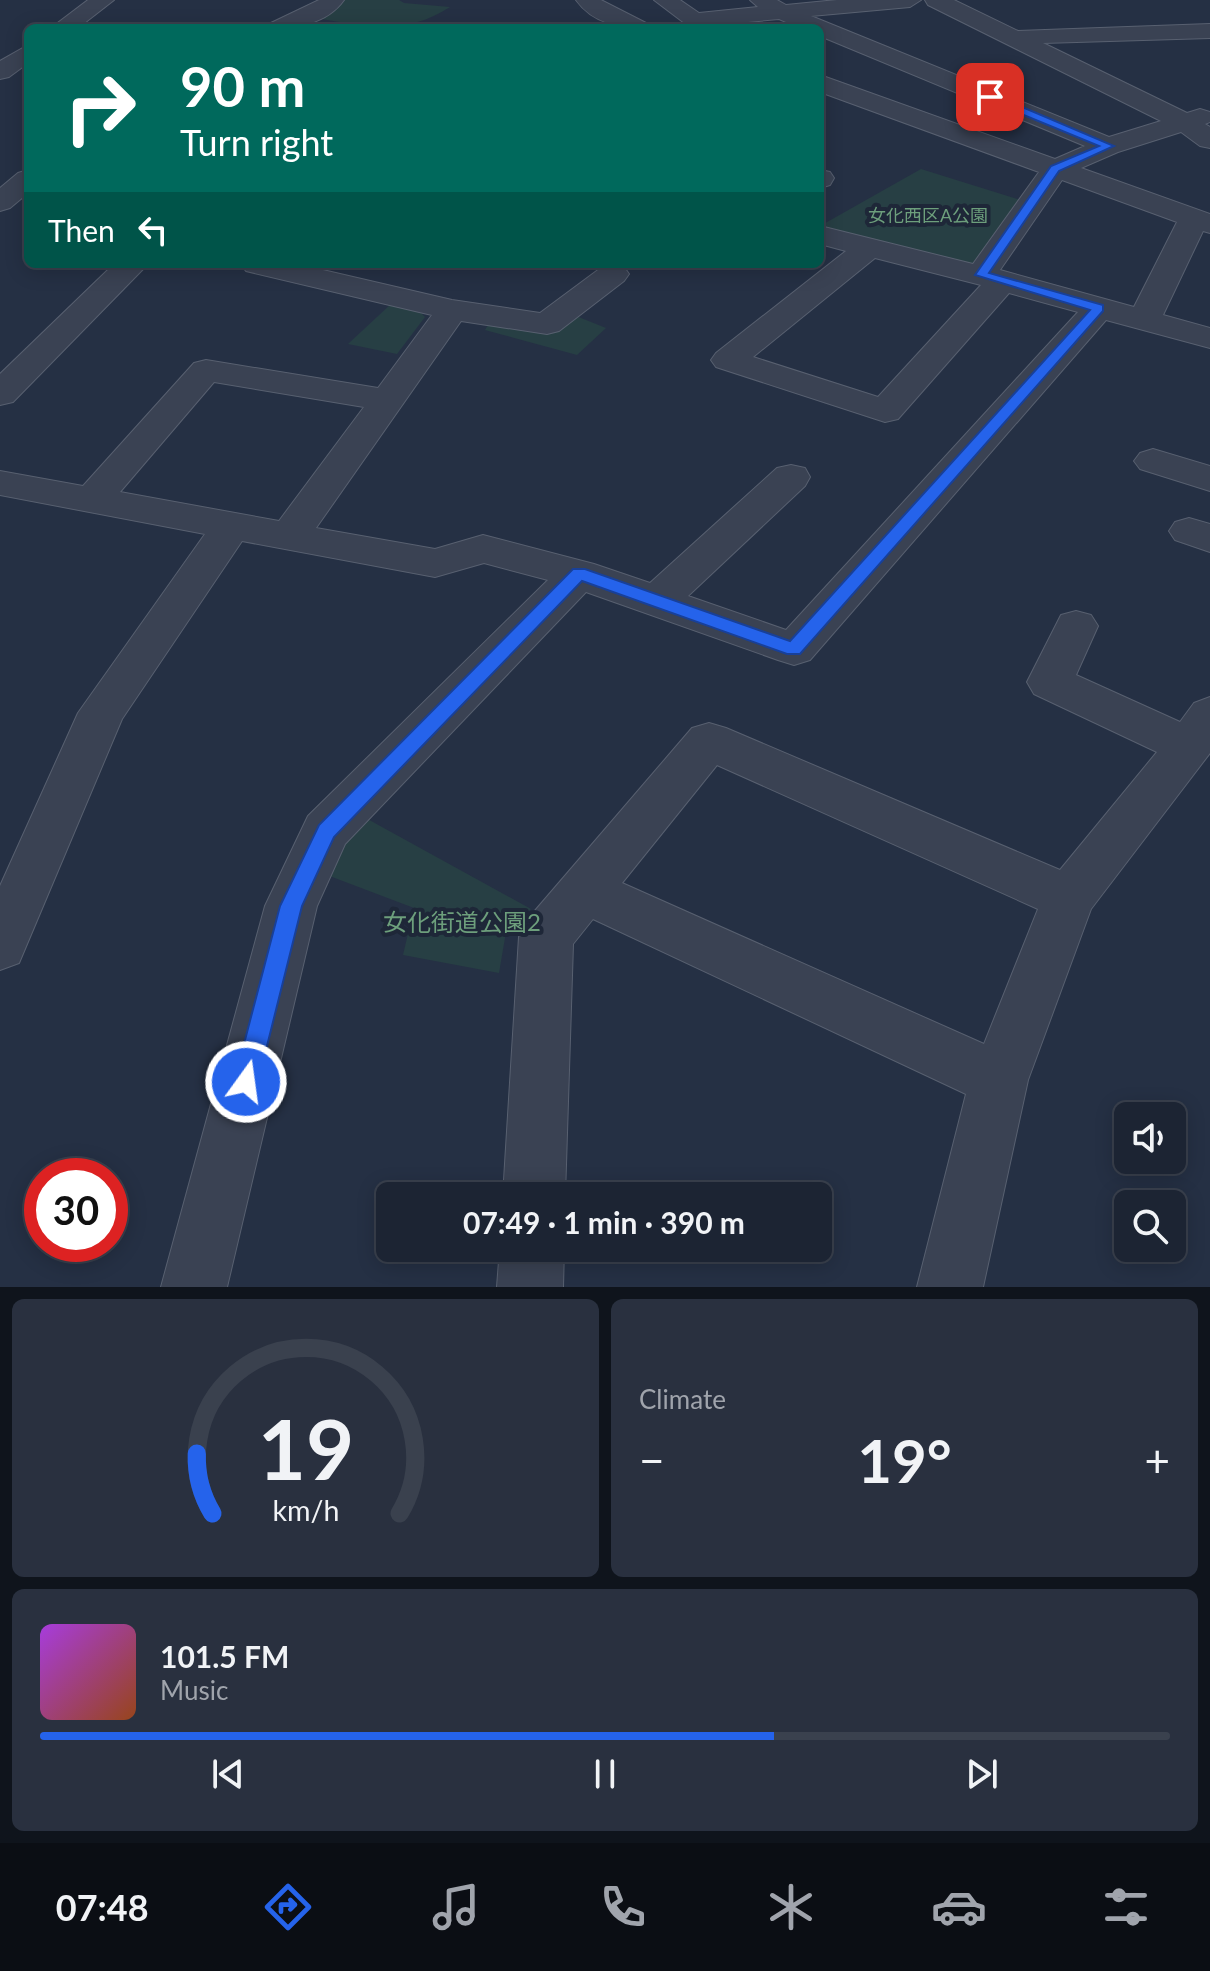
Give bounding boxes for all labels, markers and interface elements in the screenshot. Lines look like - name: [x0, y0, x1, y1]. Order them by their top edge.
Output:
- text: 90 m: [180, 52, 305, 119]
- icon: right: [48, 56, 152, 160]
- pin: [956, 63, 1024, 131]
- icon: arrive: [968, 75, 1012, 119]
- text: Turn right: [180, 120, 333, 164]
- park label: 女化西区A公園: [868, 204, 988, 226]
- icon: left: [131, 208, 175, 252]
- text: Then: [48, 212, 115, 248]
- park label: 女化街道公園2: [383, 907, 541, 936]
- position arrow: [204, 1040, 288, 1124]
- map controls: [1114, 1102, 1186, 1262]
- button: sound: [1114, 1102, 1186, 1174]
- speed limit sign: 30: [24, 1158, 128, 1262]
- button: search: [1114, 1190, 1186, 1262]
- text: 07:49 · 1 min · 390 m: [463, 1204, 745, 1240]
- text: Climate: [639, 1383, 726, 1415]
- text: 19: [257, 1398, 354, 1498]
- text: 19°: [857, 1424, 952, 1496]
- text: −: [639, 1434, 665, 1486]
- text: +: [1144, 1434, 1170, 1486]
- text: km/h: [272, 1493, 339, 1527]
- text: 101.5 FM: [160, 1638, 289, 1674]
- text: Music: [160, 1674, 228, 1706]
- icon: previous: [206, 1752, 250, 1796]
- icon: pause: [583, 1752, 627, 1796]
- icon: next: [960, 1752, 1004, 1796]
- icon: directions: [260, 1879, 316, 1935]
- icon: music: [428, 1879, 484, 1935]
- icon: phone: [595, 1879, 651, 1935]
- icon: climate: [763, 1879, 819, 1935]
- icon: car: [931, 1879, 987, 1935]
- icon: filters: [1098, 1879, 1154, 1935]
- text: 07:48: [56, 1885, 149, 1929]

